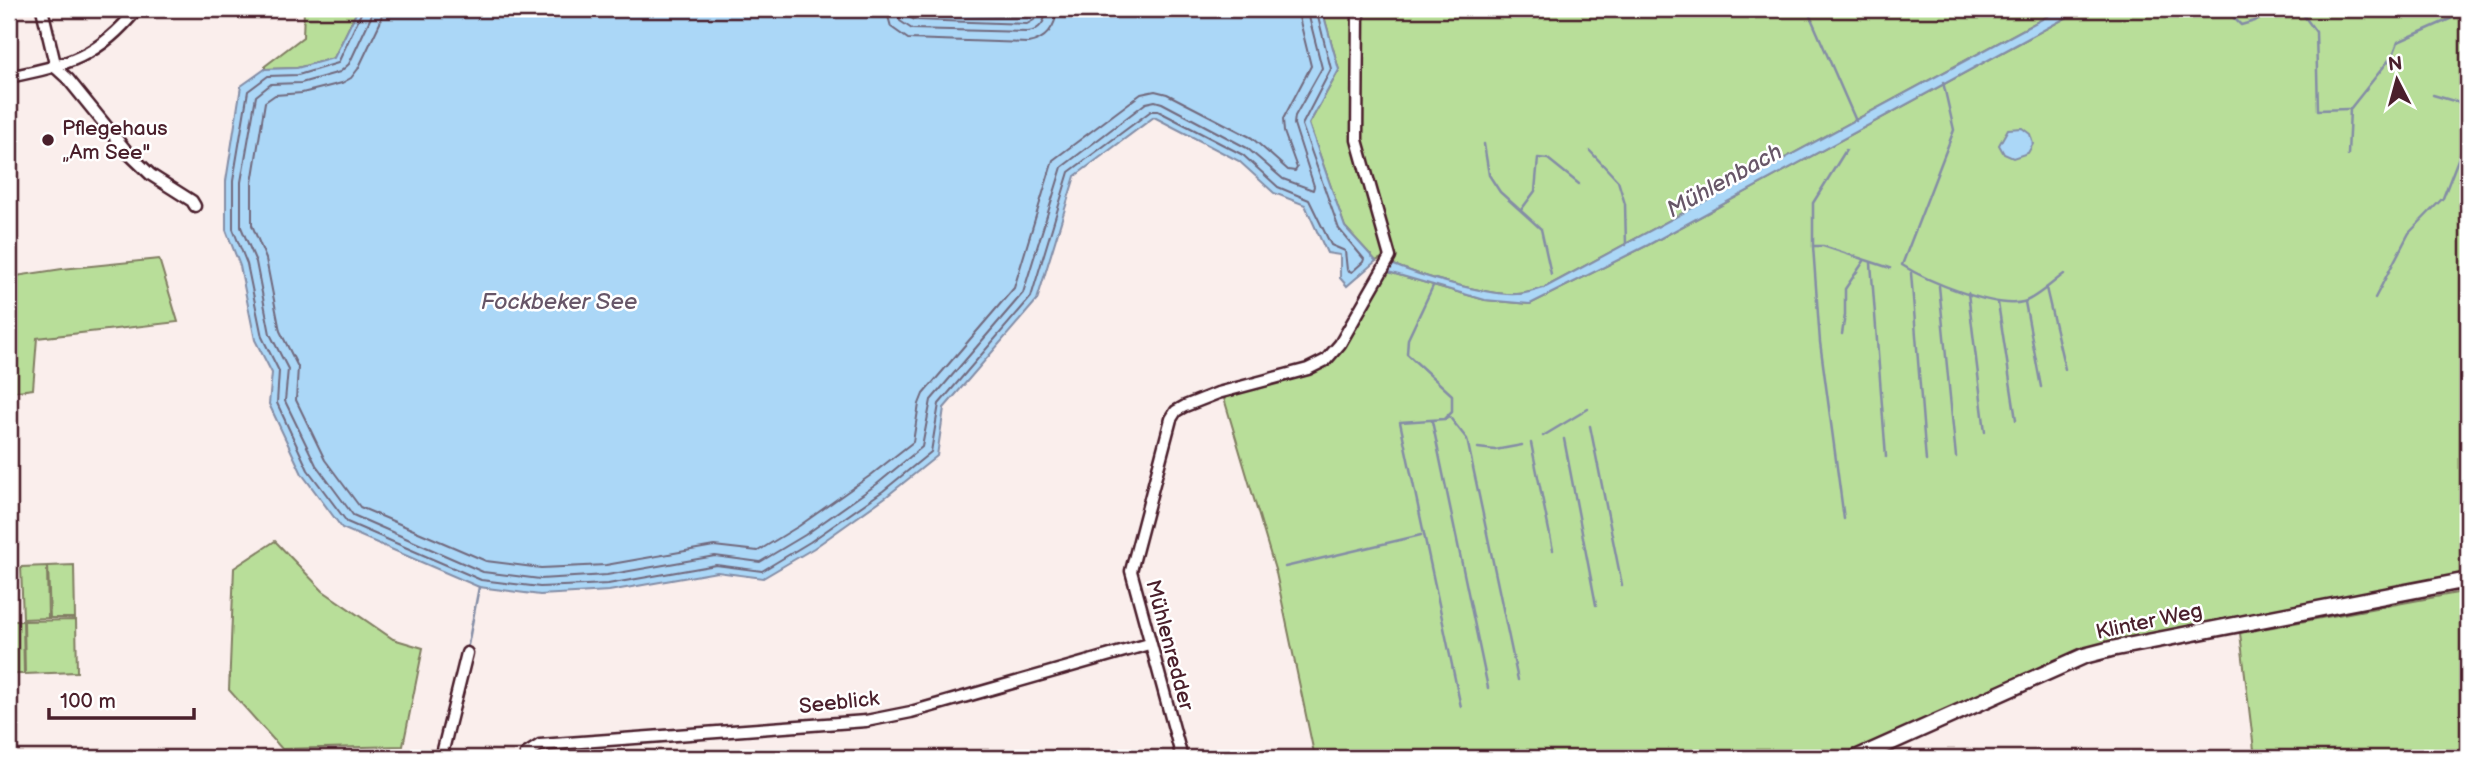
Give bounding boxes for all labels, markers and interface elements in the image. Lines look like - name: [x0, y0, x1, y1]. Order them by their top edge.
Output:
- north arrow: [2362, 46, 2432, 116]
- text: N: [2387, 52, 2404, 77]
- place label: Pflegehaus „Am See": [62, 116, 168, 165]
- marker: Pflegehaus „Am See": [40, 132, 56, 148]
- water label: Mühlenbach: [1662, 137, 1787, 224]
- water label: Fockbeker See: [481, 288, 637, 316]
- street label: Mühlenredder: [1140, 577, 1199, 714]
- street label: Klinter Weg: [2094, 598, 2205, 645]
- scale bar: [49, 676, 194, 720]
- street label: Seeblick: [798, 686, 881, 719]
- text: 100 m: [60, 689, 116, 714]

